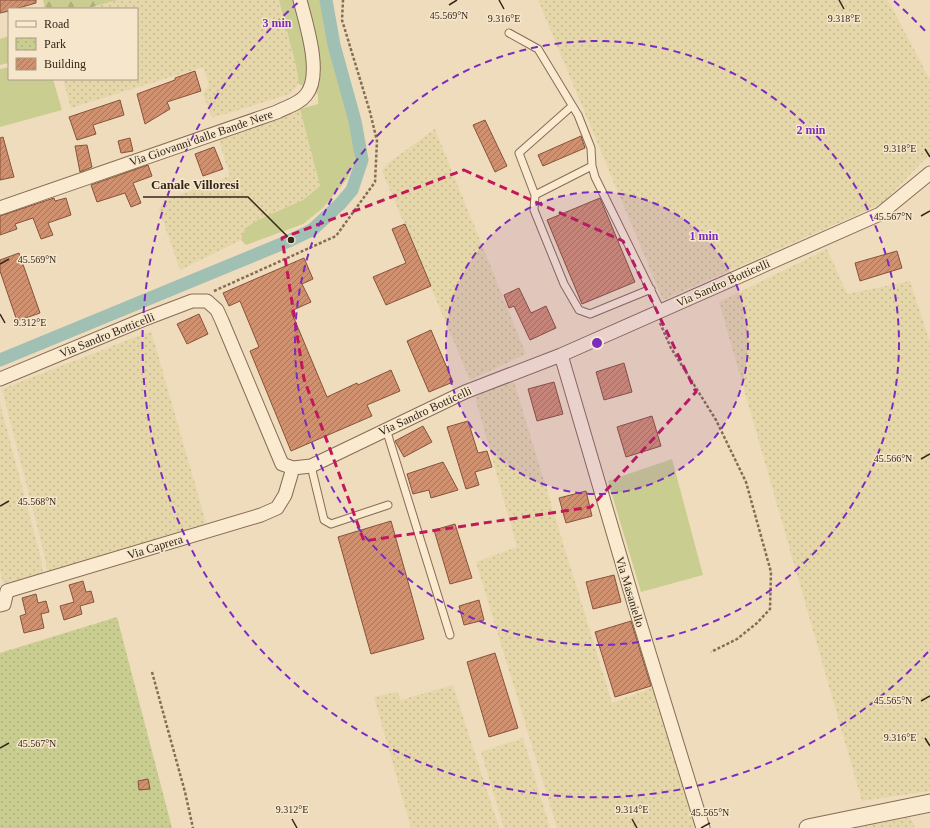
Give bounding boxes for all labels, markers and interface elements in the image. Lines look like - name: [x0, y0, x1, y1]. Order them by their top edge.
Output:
- legend: [8, 8, 138, 80]
- text: 45.569°N: [430, 10, 468, 21]
- text: 9.316°E: [488, 13, 520, 24]
- text: 9.318°E: [828, 13, 860, 24]
- text: 3 min: [262, 16, 292, 30]
- text: Road: [44, 17, 69, 31]
- text: Park: [44, 37, 66, 51]
- text: Building: [44, 57, 86, 71]
- street label: Via Giovanni dalle Bande Nere: [128, 107, 274, 169]
- text: 2 min: [796, 123, 826, 137]
- text: 9.318°E: [884, 143, 916, 154]
- callout: Canale Villoresi: [143, 172, 248, 197]
- text: Canale Villoresi: [151, 177, 240, 192]
- text: 45.567°N: [874, 211, 912, 222]
- text: 1 min: [689, 229, 719, 243]
- text: 45.569°N: [18, 254, 56, 265]
- street label: Via Sandro Botticelli: [674, 256, 773, 310]
- street label: Via Sandro Botticelli: [57, 309, 157, 360]
- text: 9.312°E: [14, 317, 46, 328]
- centre of rings: [590, 336, 604, 350]
- street label: Via Sandro Botticelli: [376, 383, 474, 439]
- text: 45.566°N: [874, 453, 912, 464]
- text: 45.568°N: [18, 496, 56, 507]
- street label: Via Caprera: [125, 532, 185, 562]
- street label: Via Masaniello: [613, 555, 647, 629]
- text: 45.565°N: [874, 695, 912, 706]
- text: 9.316°E: [884, 732, 916, 743]
- text: 45.567°N: [18, 738, 56, 749]
- text: 9.312°E: [276, 804, 308, 815]
- text: 9.314°E: [616, 804, 648, 815]
- text: 45.565°N: [691, 807, 729, 818]

